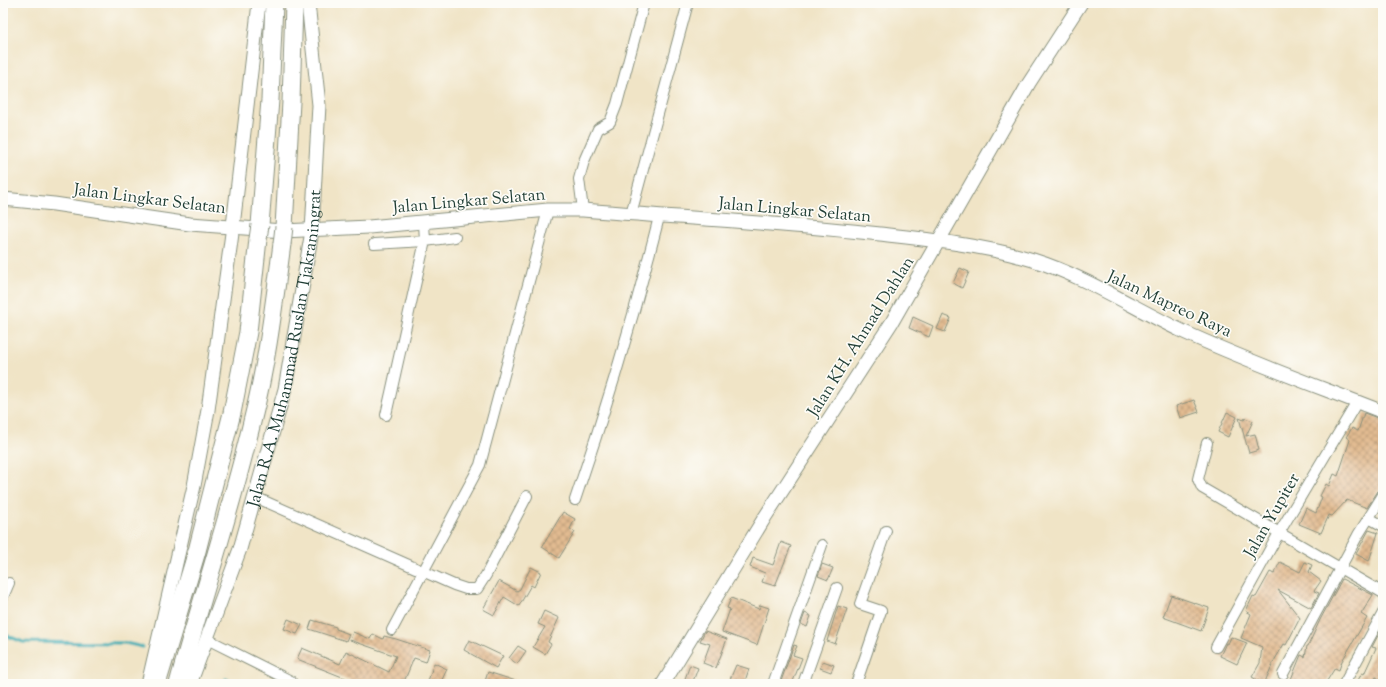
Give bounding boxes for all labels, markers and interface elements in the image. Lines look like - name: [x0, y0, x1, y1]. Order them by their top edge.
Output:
- street label: Jalan Lingkar Selatan: [71, 179, 227, 221]
- street label: Jalan Lingkar Selatan: [391, 183, 547, 221]
- street label: Jalan R.A. Muhammad Ruslan Tjakraningrat: [242, 189, 328, 511]
- street label: Jalan Lingkar Selatan: [716, 192, 872, 230]
- street label: Jalan KH. Ahmad Dahlan: [802, 252, 921, 423]
- street label: Jalan Mapreo Raya: [1102, 265, 1236, 344]
- street label: Jalan Yupiter: [1238, 469, 1307, 564]

